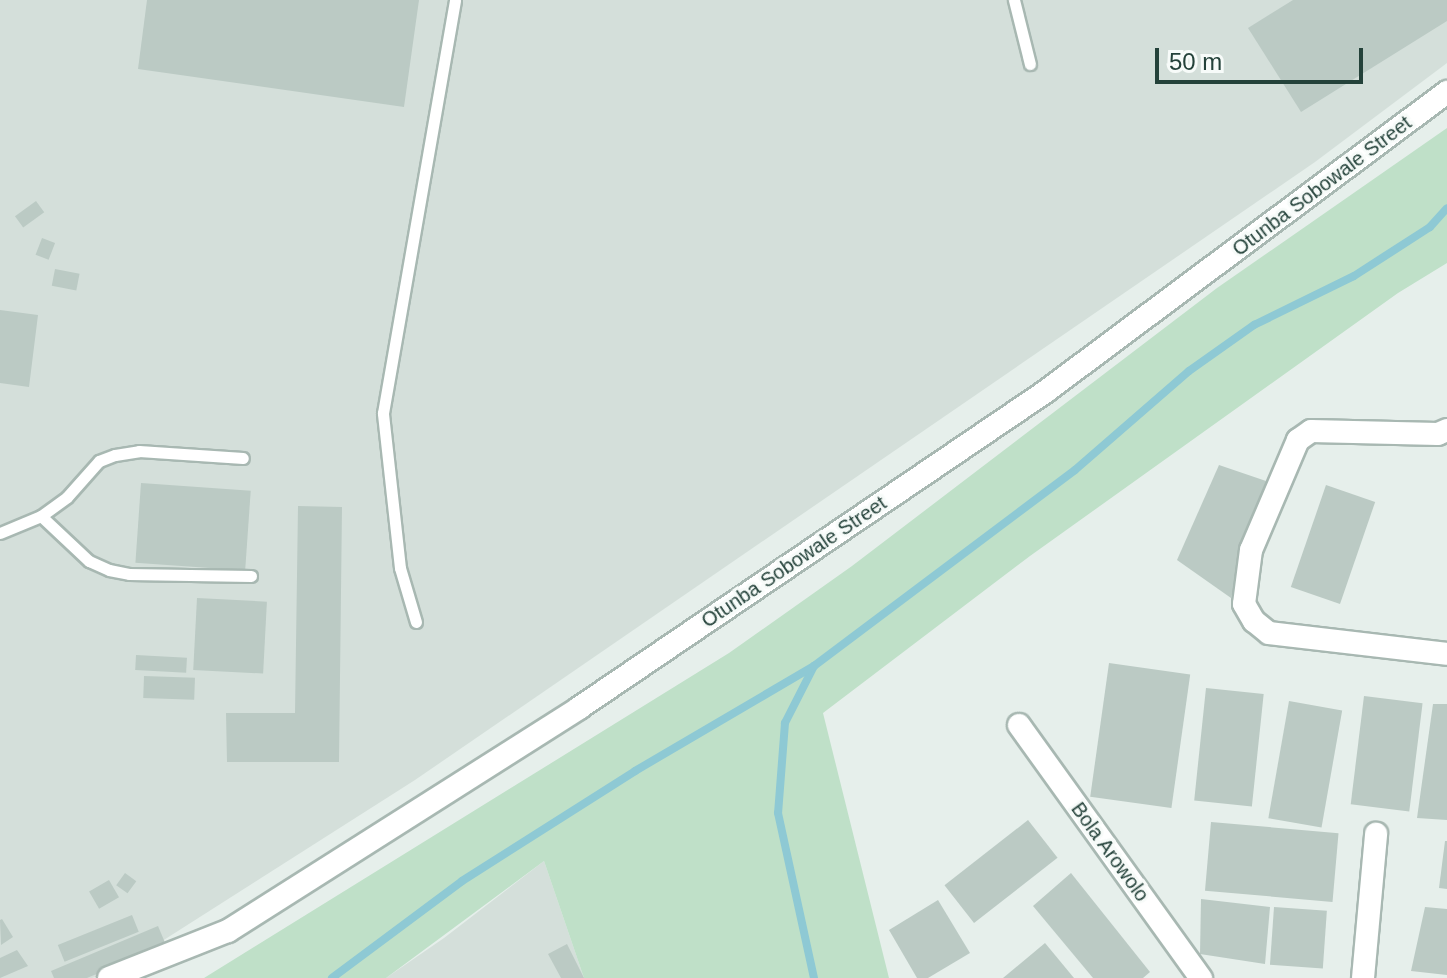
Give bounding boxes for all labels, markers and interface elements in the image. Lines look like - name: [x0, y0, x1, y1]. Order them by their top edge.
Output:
- scale bar: [1159, 32, 1367, 82]
- text: 50 m: [1169, 48, 1222, 75]
- street label: Otunba Sobowale Street: [1228, 111, 1416, 261]
- street label: Otunba Sobowale Street: [697, 491, 891, 633]
- street label: Bola Arowolo: [1066, 797, 1154, 907]

